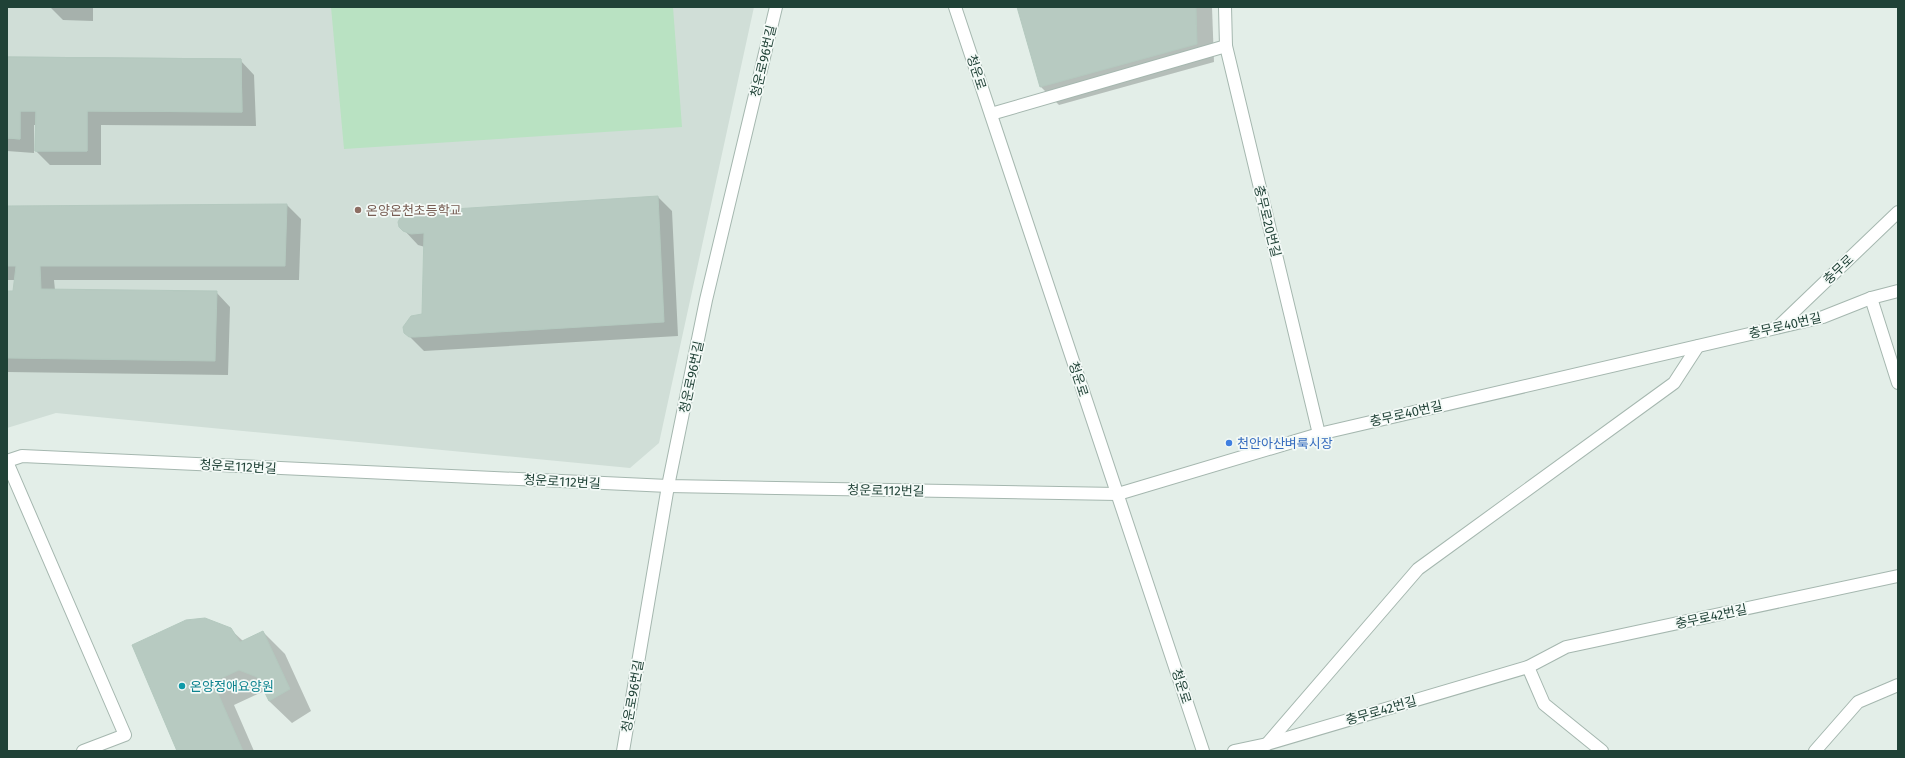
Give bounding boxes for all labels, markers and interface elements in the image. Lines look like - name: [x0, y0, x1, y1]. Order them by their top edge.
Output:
- street label: 청운로96번길: [748, 24, 779, 99]
- street label: 청운로: [964, 53, 989, 92]
- street label: 충무로20번길: [1251, 184, 1284, 259]
- place label: 온양온천초등학교: [366, 203, 462, 218]
- marker: 온양온천초등학교: [353, 205, 363, 215]
- street label: 충무로: [1820, 251, 1856, 287]
- street label: 충무로40번길: [1747, 310, 1823, 341]
- street label: 청운로96번길: [677, 340, 706, 415]
- street label: 청운로: [1066, 360, 1091, 399]
- street label: 충무로40번길: [1368, 398, 1444, 429]
- place label: 천안아산벼룩시장: [1237, 436, 1333, 451]
- marker: 천안아산벼룩시장: [1224, 438, 1234, 448]
- street label: 청운로112번길: [199, 457, 277, 476]
- street label: 청운로112번길: [523, 472, 601, 491]
- street label: 청운로112번길: [847, 482, 925, 499]
- street label: 충무로42번길: [1674, 602, 1748, 631]
- street label: 청운로96번길: [619, 659, 646, 734]
- street label: 청운로: [1169, 667, 1194, 706]
- place label: 온양정애요양원: [190, 679, 274, 694]
- marker: 온양정애요양원: [177, 681, 187, 691]
- street label: 충무로42번길: [1344, 693, 1418, 728]

